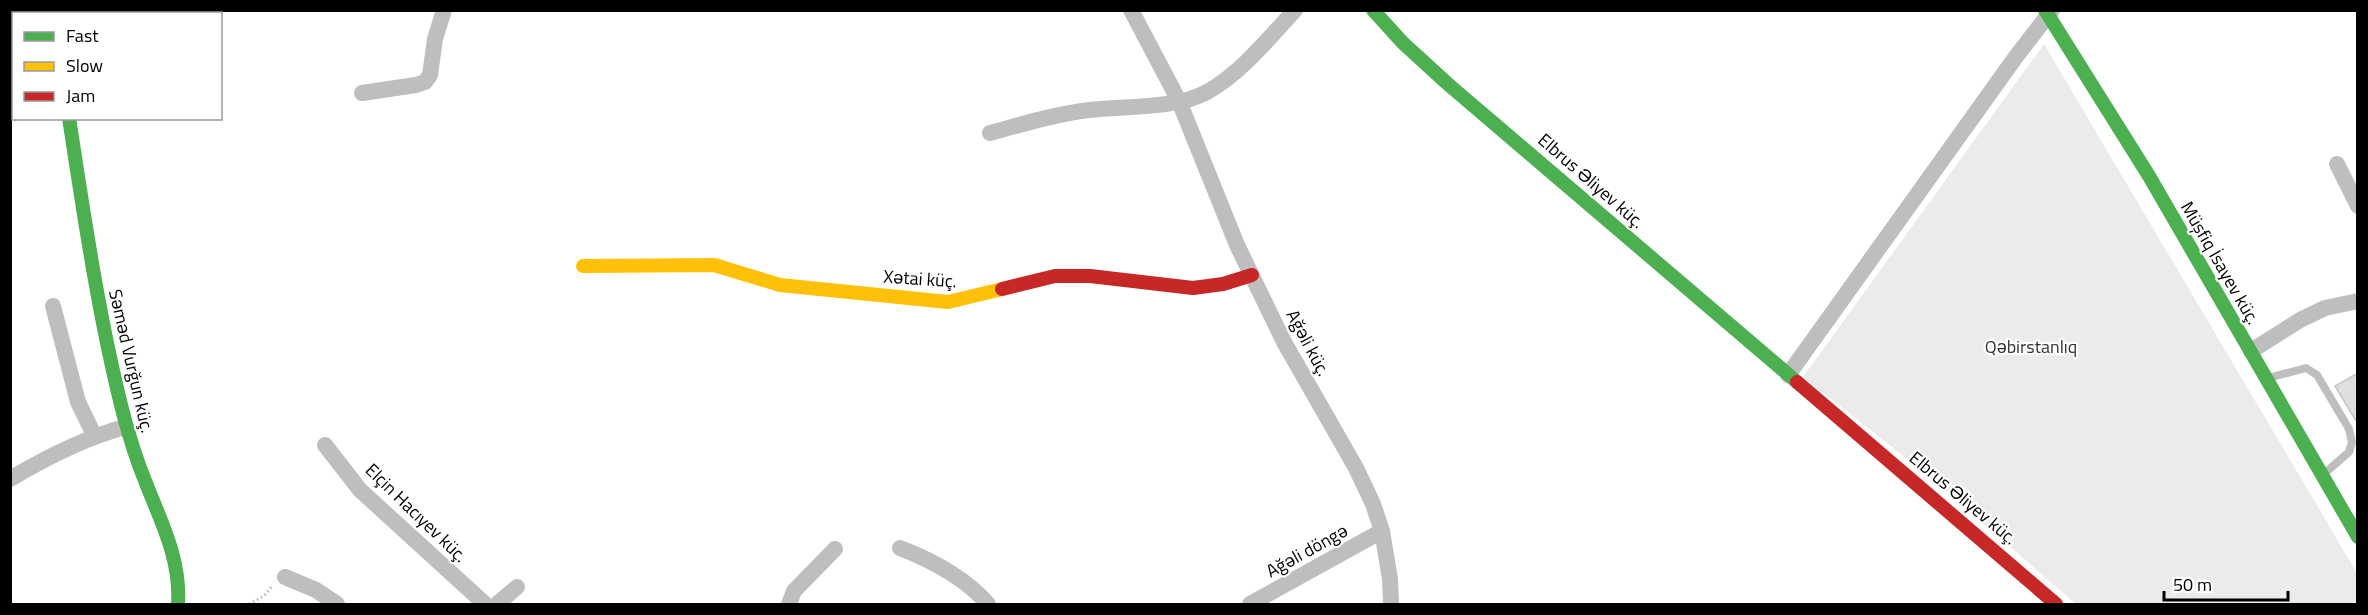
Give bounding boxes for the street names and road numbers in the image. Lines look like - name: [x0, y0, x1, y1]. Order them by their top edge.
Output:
- street label: Elbrus Əliyev küç.: [1532, 127, 1651, 235]
- street label: Müşfiq İsayev küç.: [2174, 196, 2267, 329]
- street label: Xətai küç.: [883, 262, 957, 295]
- street label: Səməd Vurğun küç.: [102, 287, 161, 435]
- street label: Ağəli küç.: [1280, 305, 1337, 381]
- street label: Elbrus Əliyev küç.: [1904, 444, 2023, 551]
- street label: Elçin Hacıyev küç.: [359, 457, 473, 568]
- street label: Ağəli döngə: [1261, 517, 1353, 584]

